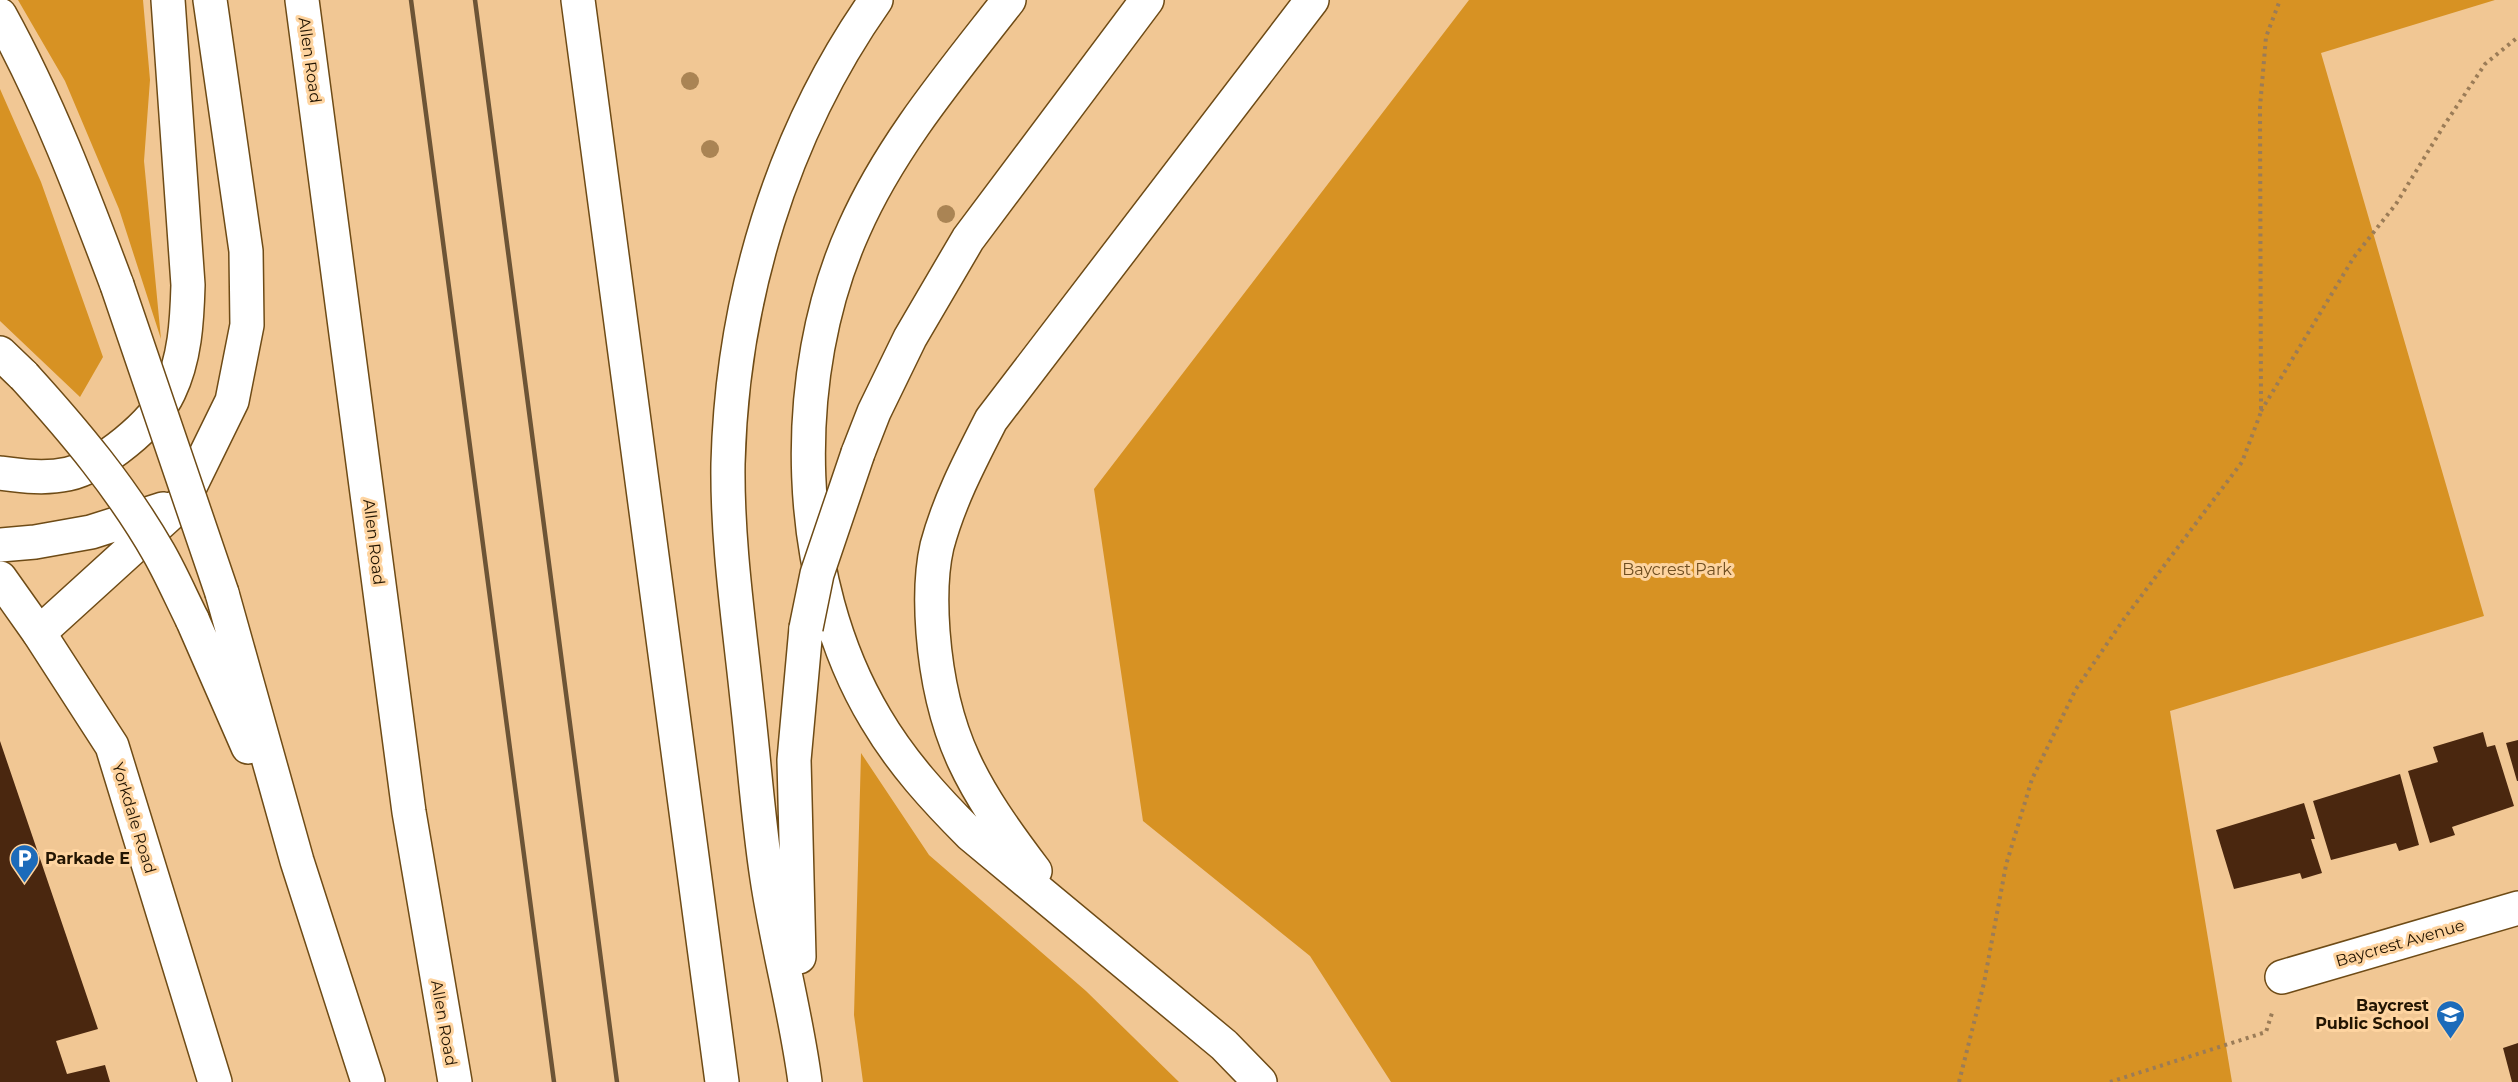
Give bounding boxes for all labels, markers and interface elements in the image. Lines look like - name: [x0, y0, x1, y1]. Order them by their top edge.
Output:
- street label: Allen Road: [295, 16, 325, 104]
- street label: Allen Road: [359, 498, 389, 586]
- park label: Baycrest Park: [1622, 560, 1732, 579]
- street label: Yorkdale Road: [108, 760, 160, 876]
- parking icon: Parkade E: [8, 842, 40, 884]
- place label: Parkade E: [45, 849, 130, 868]
- street label: Baycrest Avenue: [2333, 915, 2467, 971]
- street label: Allen Road: [427, 979, 461, 1067]
- place label: Baycrest Public School: [2315, 996, 2429, 1033]
- school or university icon: Baycrest Public School: [2434, 998, 2466, 1040]

